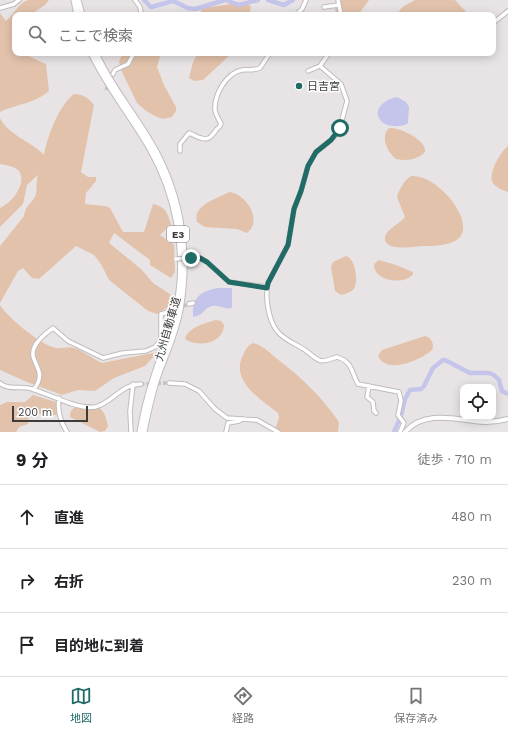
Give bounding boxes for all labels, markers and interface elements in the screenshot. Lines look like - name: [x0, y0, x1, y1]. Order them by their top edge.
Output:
- search box: [12, 12, 496, 56]
- icon: search: [26, 23, 48, 45]
- text: ここで検索: [58, 27, 133, 45]
- place label: 日吉宮: [307, 80, 340, 93]
- marker: 日吉宮: [294, 81, 304, 91]
- route start: [331, 119, 349, 137]
- road number: E3: [167, 226, 189, 242]
- route end: [182, 249, 200, 267]
- street label: 九州自動車道: [153, 295, 183, 363]
- map controls: [460, 384, 496, 420]
- button: locate: [460, 384, 496, 420]
- scale bar: [12, 404, 88, 423]
- text: 200 m: [18, 406, 52, 419]
- text: 9 分: [16, 450, 48, 470]
- text: 徒歩 · 710 m: [417, 452, 492, 467]
- icon: ahead: [16, 506, 38, 528]
- text: 直進: [54, 509, 84, 527]
- text: 480 m: [451, 509, 492, 524]
- icon: right: [16, 570, 38, 592]
- text: 右折: [54, 573, 84, 591]
- text: 230 m: [452, 573, 492, 588]
- icon: arrive: [16, 634, 38, 656]
- text: 目的地に到着: [54, 637, 144, 655]
- tab: 地図: [70, 685, 92, 725]
- tab: 経路: [232, 685, 254, 725]
- tab: 保存済み: [394, 685, 438, 725]

